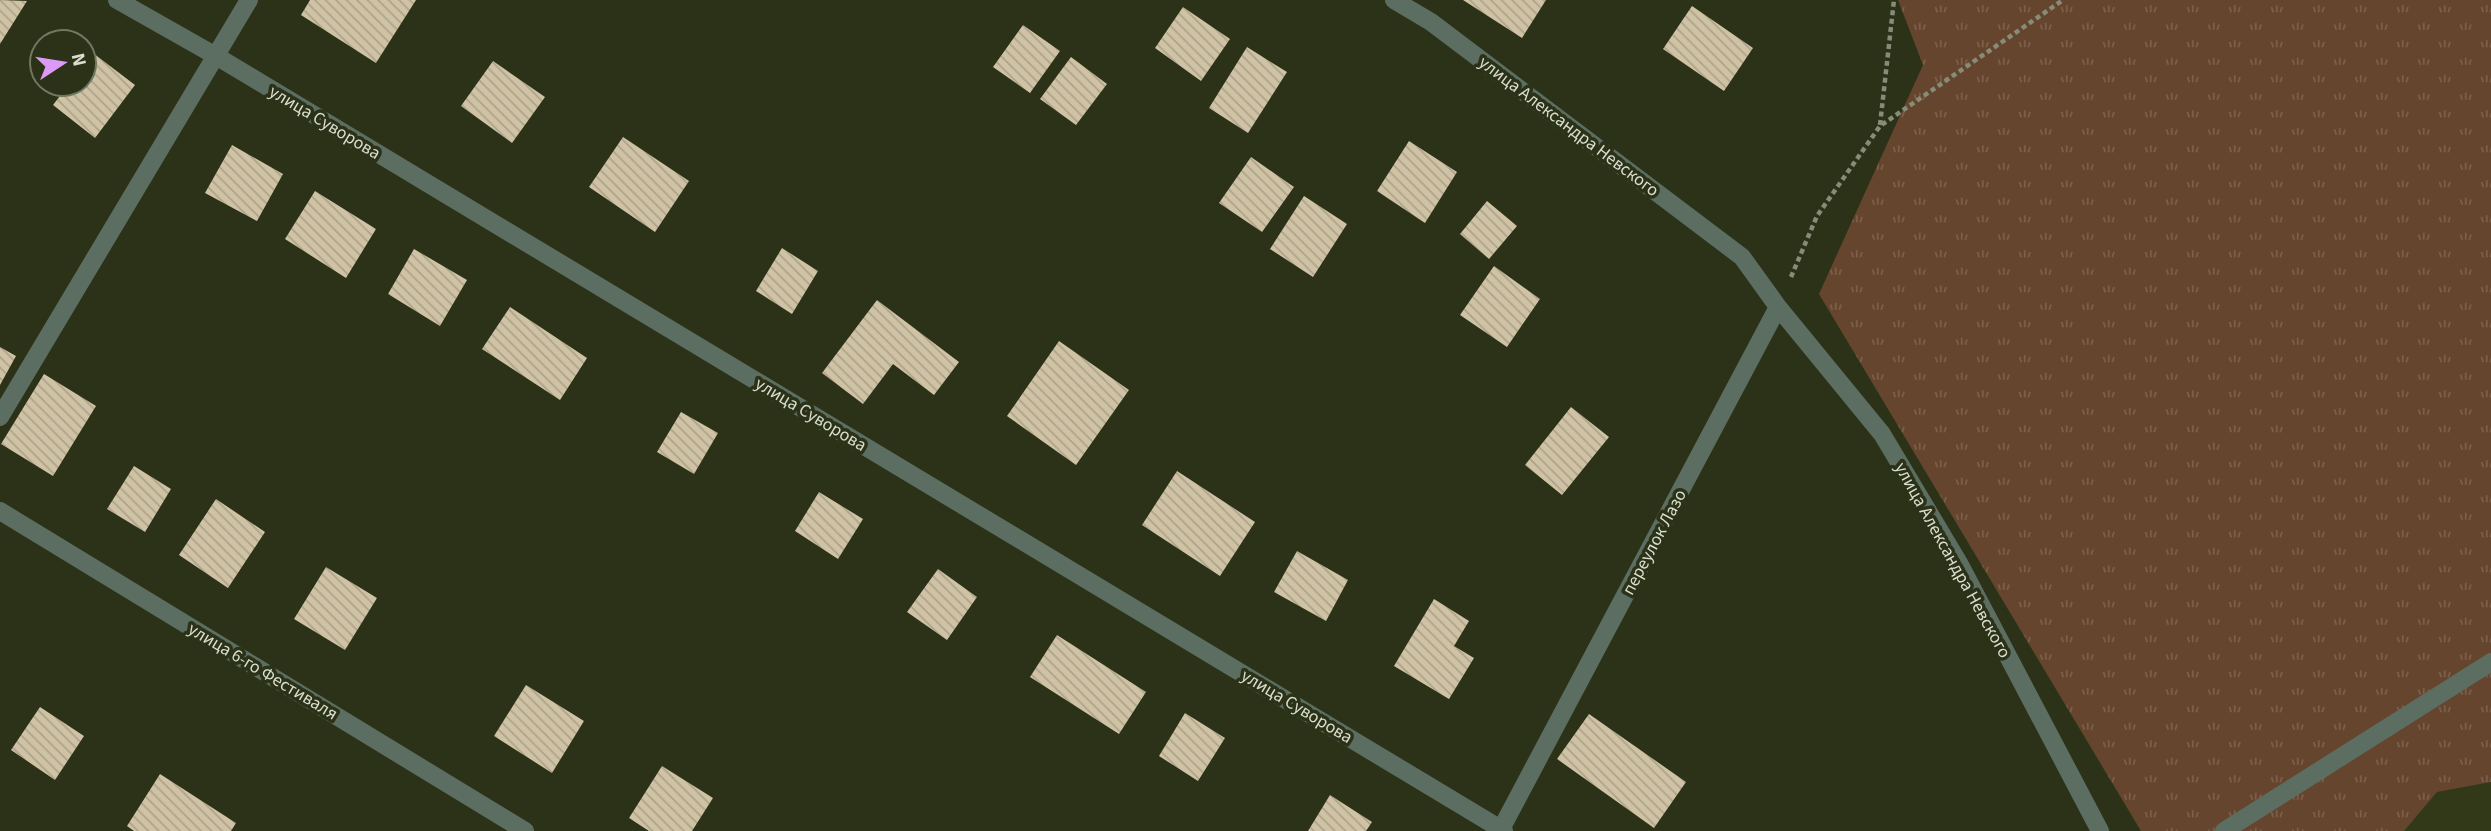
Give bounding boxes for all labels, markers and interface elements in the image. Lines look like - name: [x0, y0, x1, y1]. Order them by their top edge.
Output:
- north arrow: [28, 28, 98, 98]
- street label: улица Александра Невского: [1473, 50, 1664, 203]
- text: N: [64, 51, 93, 69]
- street label: улица Суворова: [264, 79, 385, 166]
- street label: улица Суворова: [750, 371, 871, 458]
- street label: улица Александра Невского: [1888, 458, 2017, 663]
- street label: переулок Лазо: [1616, 485, 1693, 599]
- street label: улица 6-го Фестиваля: [183, 617, 342, 726]
- street label: улица Суворова: [1236, 663, 1357, 750]

